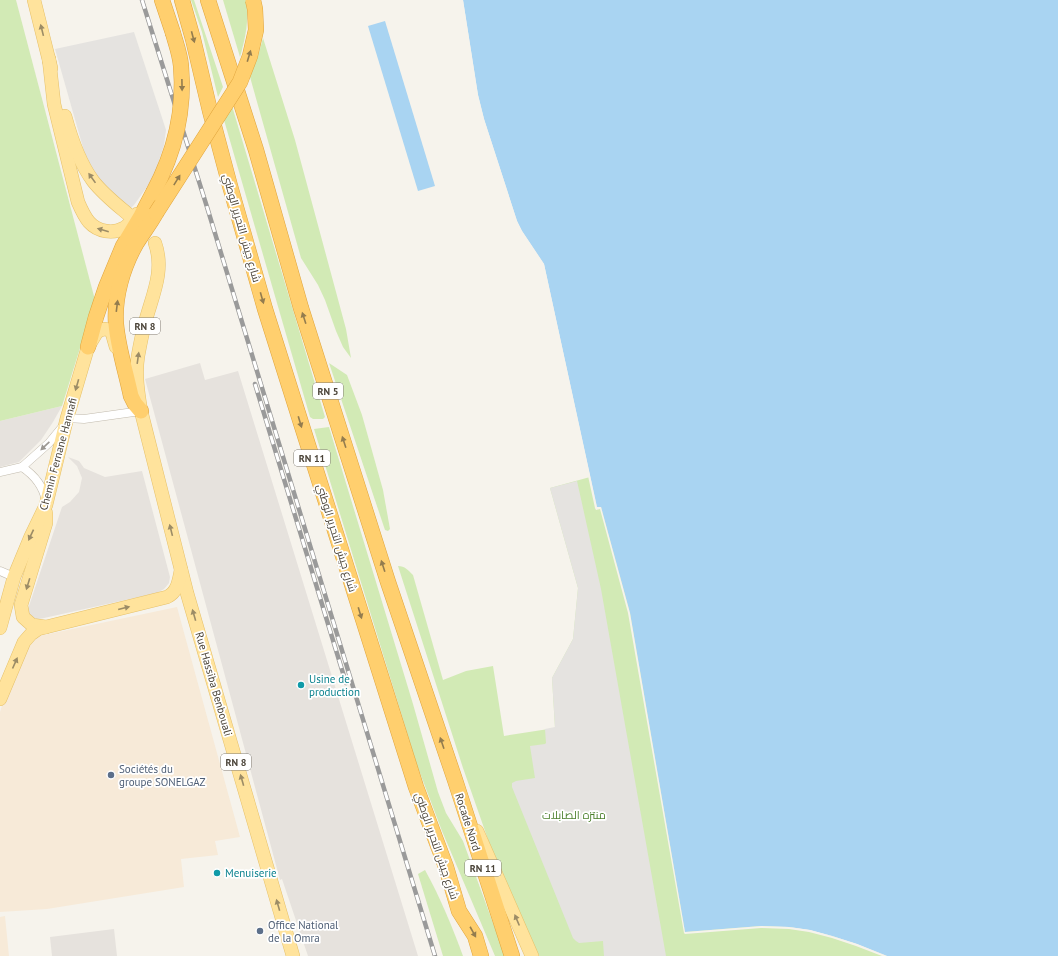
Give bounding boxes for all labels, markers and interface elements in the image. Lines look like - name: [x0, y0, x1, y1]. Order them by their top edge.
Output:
- one-way arrow: [38, 24, 44, 36]
- one-way arrow: [190, 31, 196, 44]
- one-way arrow: [246, 50, 252, 62]
- one-way arrow: [179, 79, 185, 92]
- one-way arrow: [88, 172, 96, 183]
- street label: شارع جيش التحرير الوطني: [218, 172, 264, 284]
- one-way arrow: [173, 175, 181, 185]
- one-way arrow: [97, 226, 110, 232]
- one-way arrow: [259, 292, 265, 304]
- one-way arrow: [113, 300, 120, 312]
- one-way arrow: [301, 312, 307, 324]
- road number: RN 8: [130, 318, 160, 334]
- one-way arrow: [135, 352, 141, 364]
- one-way arrow: [74, 379, 80, 391]
- road number: RN 5: [313, 383, 343, 399]
- street label: Chemin Fernane Hannafi: [36, 396, 80, 512]
- one-way arrow: [297, 417, 303, 429]
- one-way arrow: [341, 436, 347, 448]
- one-way arrow: [40, 441, 50, 451]
- road number: RN 11: [294, 450, 330, 466]
- street label: شارع جيش التحرير الوطني: [312, 482, 360, 594]
- one-way arrow: [168, 524, 174, 536]
- one-way arrow: [28, 530, 34, 541]
- one-way arrow: [380, 560, 386, 572]
- one-way arrow: [25, 578, 31, 590]
- one-way arrow: [118, 605, 130, 611]
- one-way arrow: [358, 608, 364, 620]
- one-way arrow: [191, 609, 197, 621]
- street label: Rue Hassiba Benbouali: [192, 630, 236, 738]
- one-way arrow: [12, 658, 18, 669]
- place label: Usine de production: [309, 672, 360, 699]
- marker: Usine de production: [296, 680, 306, 690]
- one-way arrow: [439, 736, 445, 748]
- road number: RN 8: [221, 754, 251, 770]
- place label: Sociétés du groupe SONELGAZ: [119, 762, 206, 789]
- marker: Sociétés du groupe SONELGAZ: [106, 770, 116, 780]
- one-way arrow: [239, 774, 245, 786]
- street label: شارع جيش التحرير الوطني: [410, 791, 462, 902]
- street label: Rocade Nord: [452, 791, 484, 853]
- park label: منتزه الصابلات: [542, 808, 606, 822]
- road number: RN 11: [465, 860, 501, 876]
- place label: Menuiserie: [225, 866, 277, 880]
- marker: Menuiserie: [212, 868, 222, 878]
- one-way arrow: [275, 899, 281, 911]
- one-way arrow: [514, 915, 520, 926]
- place label: Office National de la Omra: [268, 918, 339, 945]
- marker: Office National de la Omra: [255, 926, 265, 936]
- one-way arrow: [469, 926, 476, 938]

